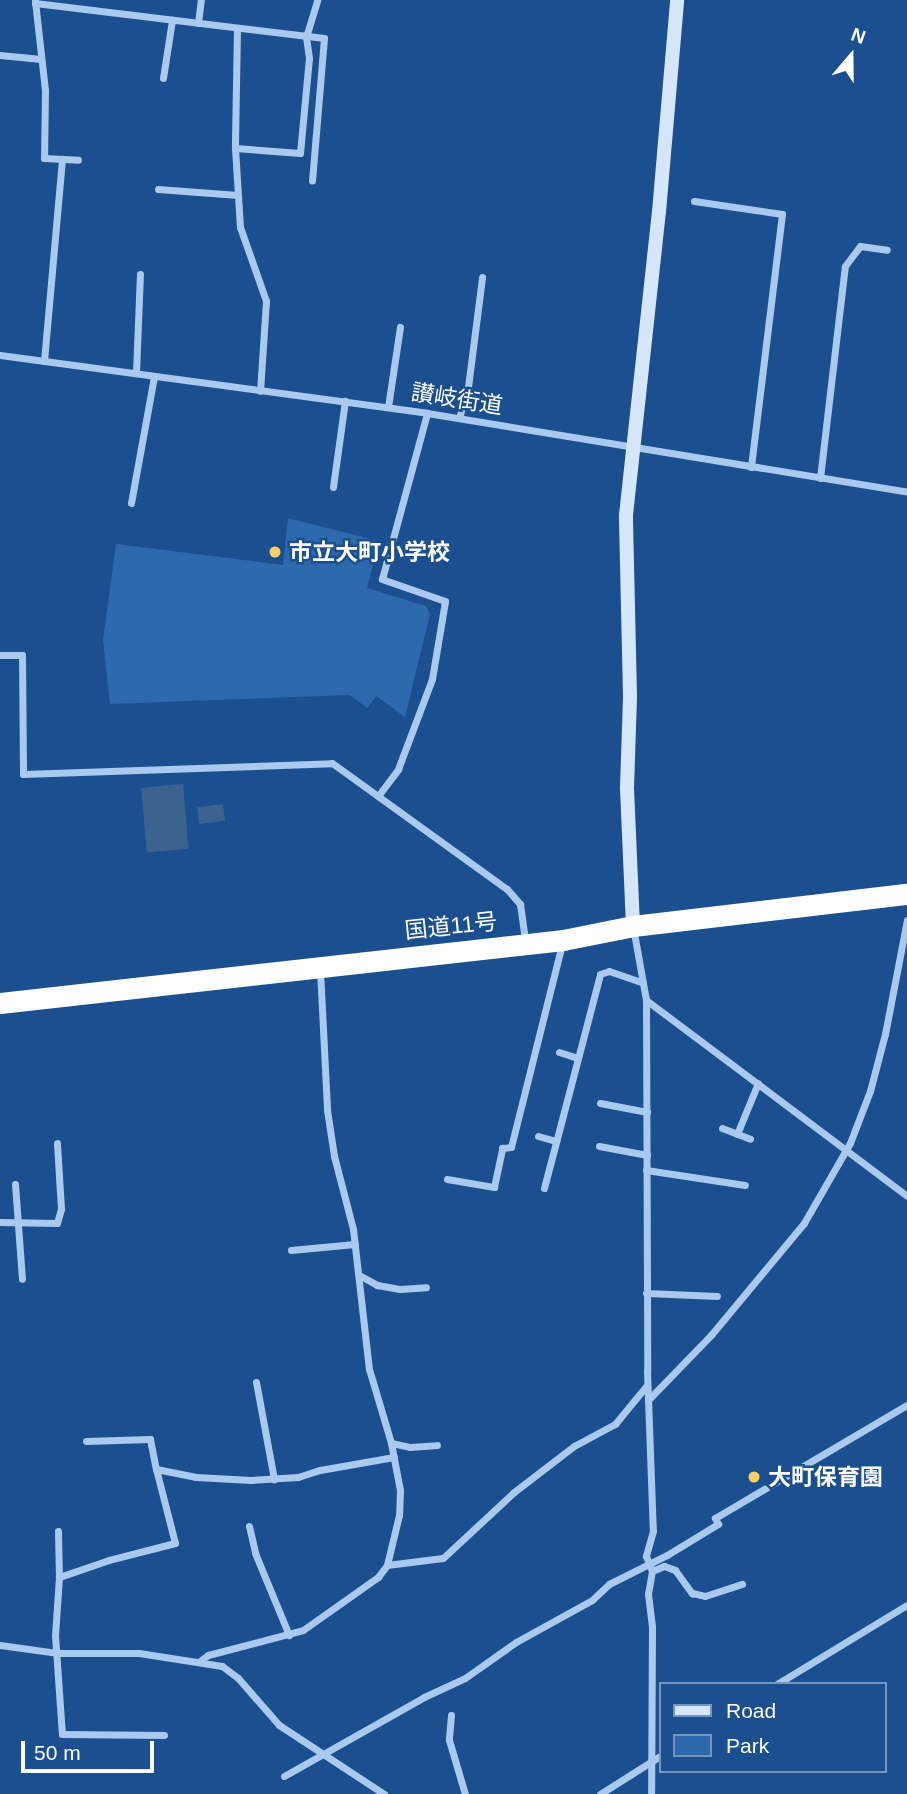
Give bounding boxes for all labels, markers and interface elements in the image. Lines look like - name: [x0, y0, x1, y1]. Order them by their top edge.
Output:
- north arrow: [816, 21, 886, 91]
- text: N: [848, 24, 868, 48]
- street label: 讃岐街道: [409, 378, 505, 420]
- place label: 市立大町小学校: [289, 538, 450, 566]
- marker: 市立大町小学校: [267, 544, 283, 560]
- street label: 国道11号: [403, 907, 499, 945]
- place label: 大町保育園: [768, 1463, 883, 1491]
- marker: 大町保育園: [746, 1469, 762, 1485]
- legend: [659, 1682, 886, 1773]
- text: Road: [726, 1699, 776, 1722]
- scale bar: [24, 1728, 158, 1772]
- text: Park: [726, 1734, 769, 1757]
- text: 50 m: [34, 1741, 81, 1764]

